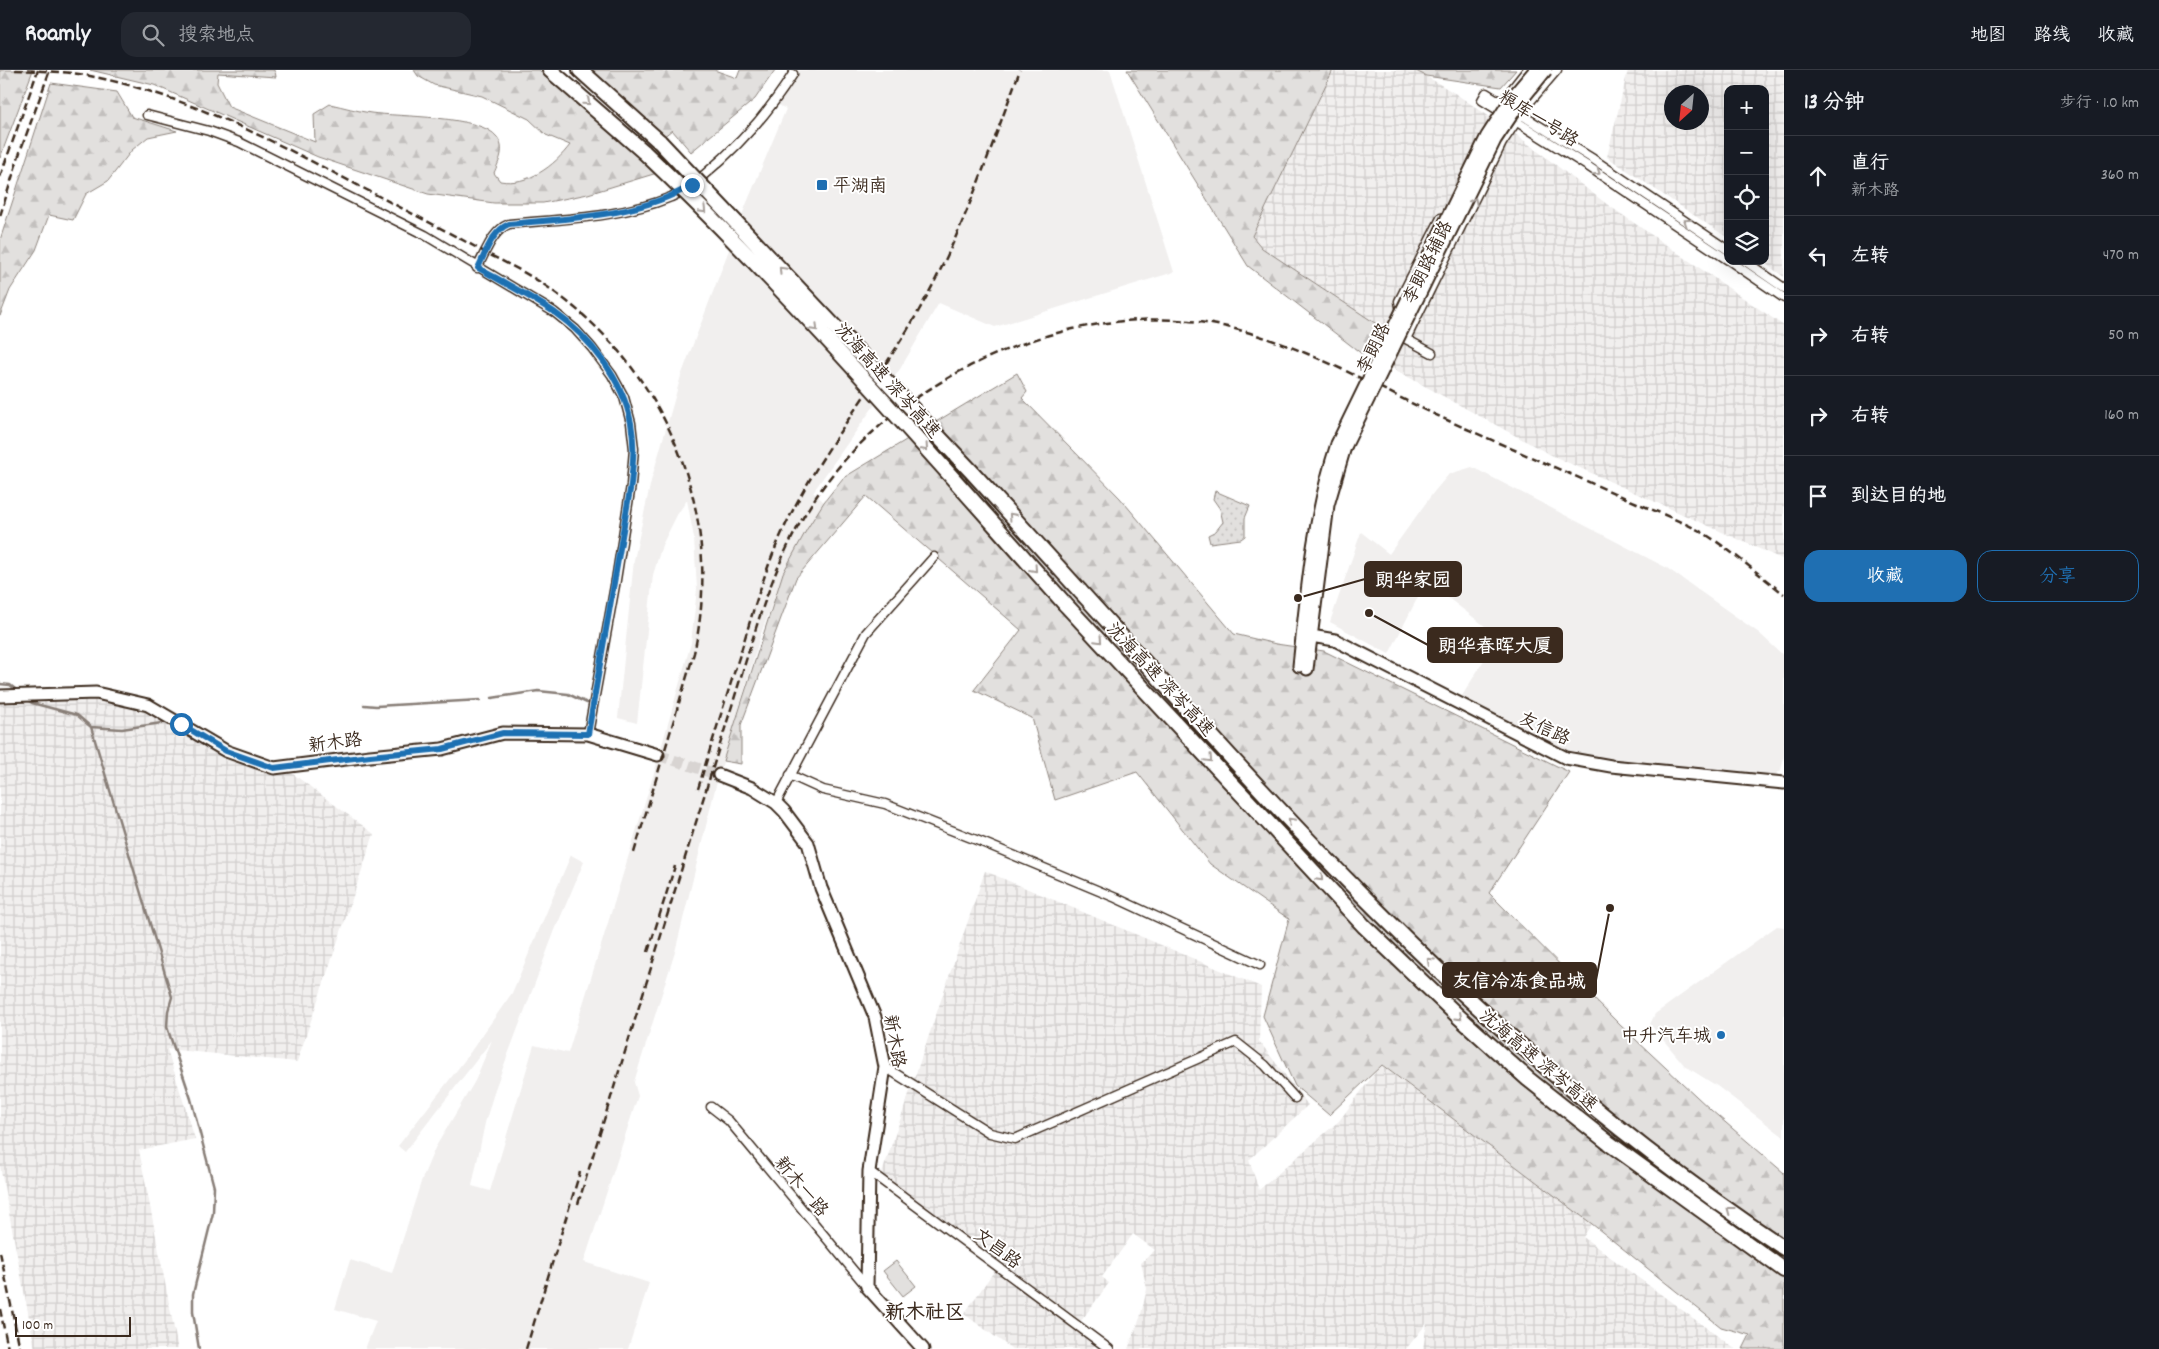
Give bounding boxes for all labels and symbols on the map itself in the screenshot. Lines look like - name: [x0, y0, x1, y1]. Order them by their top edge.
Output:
- north arrow: [1664, 85, 1709, 130]
- street label: 粮库一号路: [1493, 86, 1582, 155]
- one-way arrow: [581, 96, 590, 105]
- one-way arrow: [1592, 166, 1601, 176]
- route end: [681, 174, 704, 197]
- place label: 平湖南: [833, 175, 887, 200]
- marker: 平湖南: [815, 178, 829, 192]
- one-way arrow: [1468, 197, 1478, 206]
- one-way arrow: [697, 204, 706, 213]
- street label: 李朗路辅路: [1398, 217, 1460, 309]
- one-way arrow: [1684, 219, 1693, 228]
- one-way arrow: [779, 266, 788, 275]
- street label: 沈海高速 深岑高速: [827, 318, 945, 445]
- street label: 李朗路: [1352, 319, 1398, 379]
- one-way arrow: [809, 322, 818, 331]
- one-way arrow: [919, 442, 928, 451]
- one-way arrow: [1009, 513, 1018, 522]
- callout: 朗华家园: [1365, 562, 1461, 596]
- one-way arrow: [1028, 563, 1037, 572]
- text: 朗华家园: [1375, 569, 1451, 596]
- street label: 沈海高速 深岑高速: [1100, 618, 1219, 743]
- callout: 朗华春晖大厦: [1428, 628, 1562, 662]
- one-way arrow: [1093, 634, 1102, 643]
- text: 朗华春晖大厦: [1438, 635, 1552, 662]
- street label: 友信路: [1514, 708, 1574, 753]
- route start: [170, 713, 193, 736]
- street label: 新木路: [307, 729, 364, 760]
- one-way arrow: [1203, 753, 1212, 762]
- one-way arrow: [1288, 817, 1297, 826]
- one-way arrow: [1314, 872, 1323, 881]
- one-way arrow: [1427, 958, 1436, 967]
- callout: 友信冷冻食品城: [1443, 963, 1596, 997]
- text: 友信冷冻食品城: [1452, 970, 1586, 997]
- street label: 沈海高速 深岑高速: [1473, 1005, 1602, 1119]
- one-way arrow: [1454, 1011, 1463, 1020]
- street label: 新木路: [876, 1013, 910, 1070]
- place label: 中升汽车城: [1621, 1025, 1711, 1050]
- marker: 中升汽车城: [1715, 1029, 1727, 1041]
- street label: 新木一路: [767, 1152, 833, 1223]
- one-way arrow: [1726, 1207, 1736, 1216]
- street label: 文昌路: [967, 1224, 1026, 1276]
- district label: 新木社区: [885, 1300, 965, 1328]
- scale bar: [15, 1314, 131, 1337]

